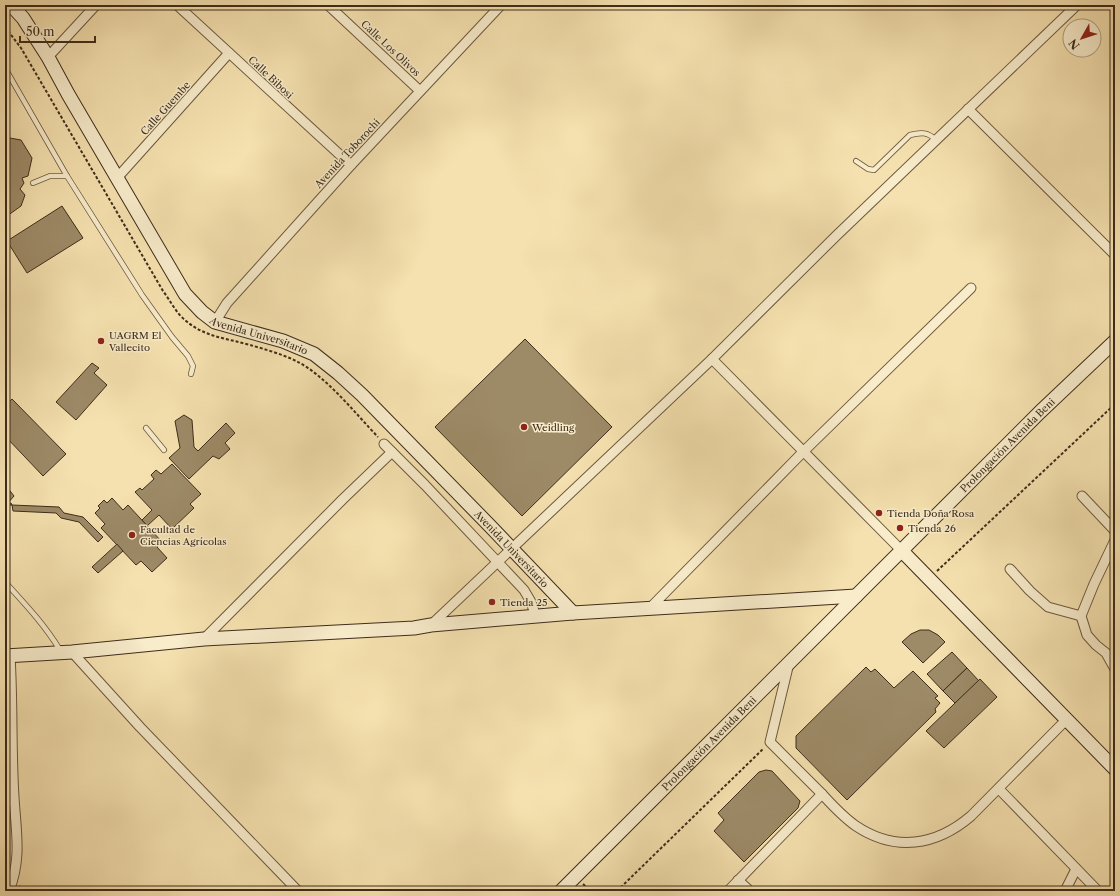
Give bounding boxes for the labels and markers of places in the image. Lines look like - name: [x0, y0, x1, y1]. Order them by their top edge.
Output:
- place label: UAGRM El Vallecito: [108, 329, 161, 354]
- marker: UAGRM El Vallecito: [96, 336, 106, 346]
- place label: Weidling: [531, 421, 575, 434]
- marker: Weidling: [519, 422, 529, 432]
- place label: Tienda Doña Rosa: [887, 507, 975, 520]
- marker: Tienda Doña Rosa: [874, 508, 884, 518]
- place label: Tienda 26: [908, 522, 956, 535]
- place label: Facultad de Ciencias Agrícolas: [140, 523, 227, 548]
- marker: Tienda 26: [895, 523, 905, 533]
- marker: Facultad de Ciencias Agrícolas: [127, 530, 137, 540]
- place label: Tienda 25: [500, 596, 547, 609]
- marker: Tienda 25: [487, 597, 497, 607]

